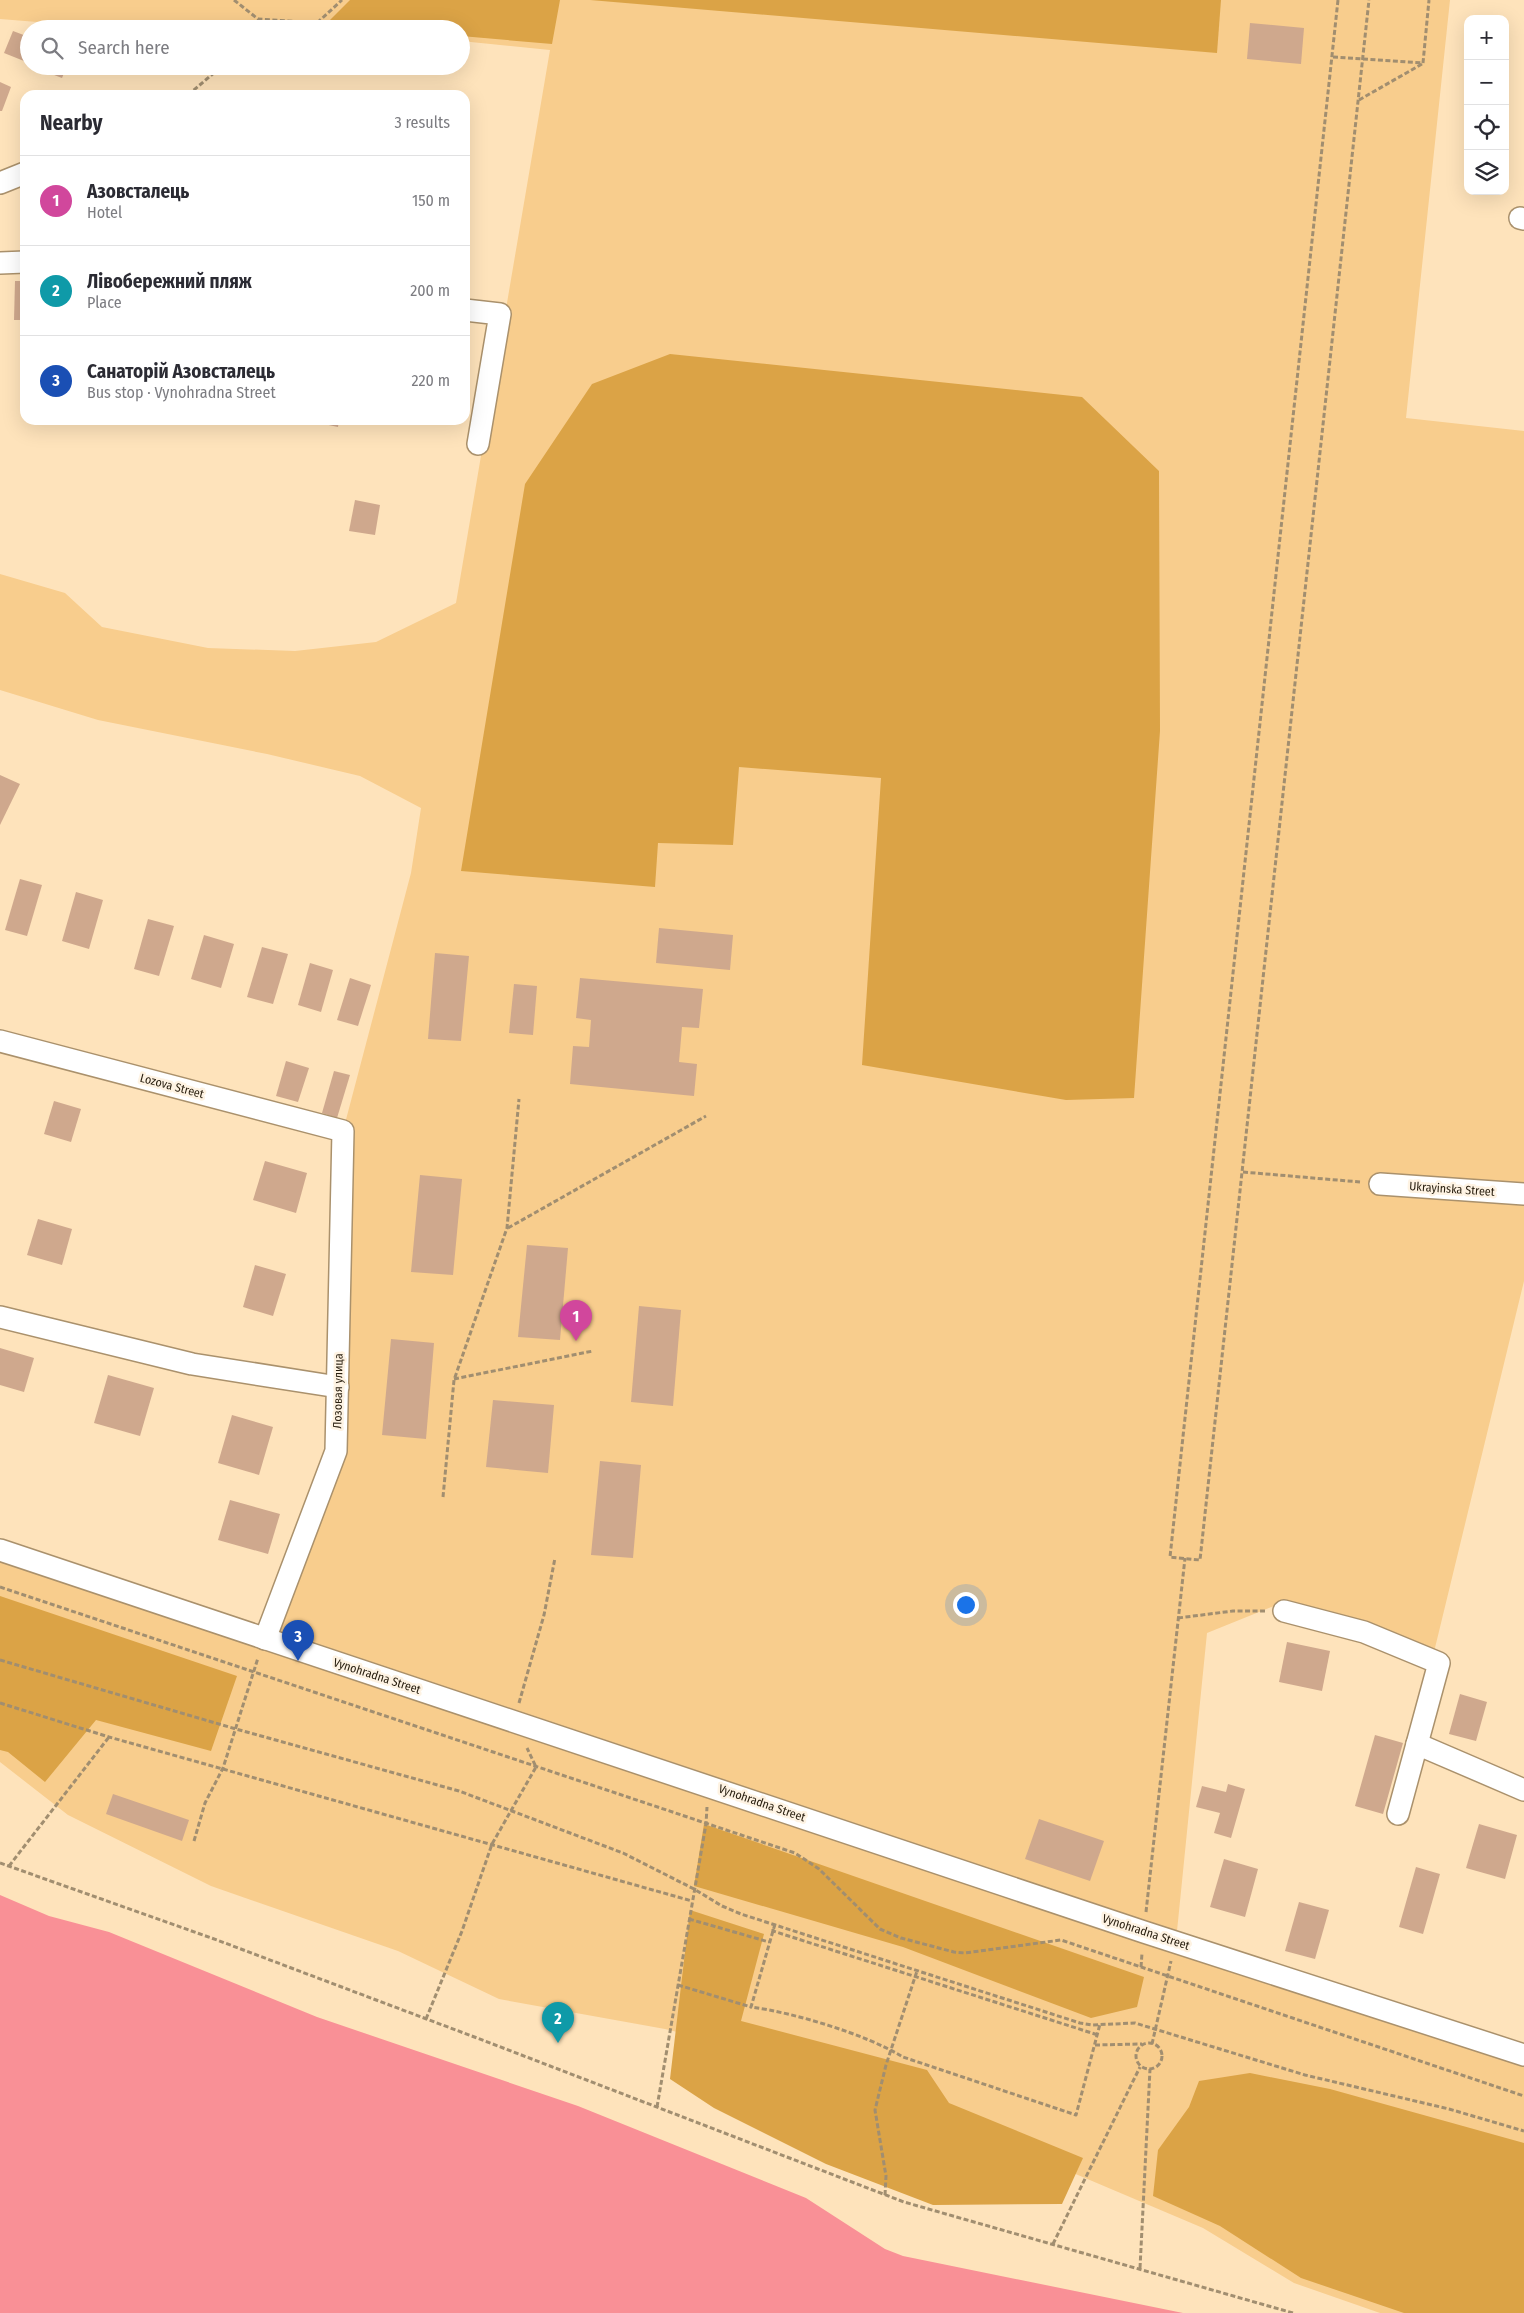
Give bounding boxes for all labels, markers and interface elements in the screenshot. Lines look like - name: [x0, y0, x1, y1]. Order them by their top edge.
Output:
- map controls: [1464, 15, 1509, 195]
- button: +: [1464, 15, 1509, 60]
- search box: [20, 20, 470, 75]
- icon: search: [38, 34, 66, 62]
- text: Search here: [78, 36, 170, 59]
- button: −: [1464, 60, 1509, 105]
- button: locate: [1464, 105, 1509, 150]
- text: Nearby: [40, 110, 102, 136]
- text: 3 results: [394, 113, 450, 132]
- button: layers: [1464, 150, 1509, 195]
- text: Азовсталець: [87, 180, 189, 203]
- text: 1: [53, 191, 59, 210]
- text: 150 m: [412, 191, 450, 210]
- text: Hotel: [87, 203, 122, 222]
- text: Лівобережний пляж: [87, 270, 252, 293]
- text: 2: [52, 281, 60, 300]
- text: 200 m: [410, 281, 450, 300]
- text: Place: [87, 293, 122, 312]
- text: Санаторій Азовсталець: [87, 360, 275, 383]
- text: 3: [52, 371, 60, 390]
- text: 220 m: [411, 371, 450, 390]
- text: Bus stop · Vynohradna Street: [87, 383, 276, 402]
- street label: Lozova Street: [139, 1071, 206, 1101]
- street label: Ukrayinska Street: [1409, 1179, 1495, 1199]
- pin: 1: [560, 1300, 592, 1341]
- street label: Лозовая улица: [330, 1353, 346, 1429]
- your location: [953, 1592, 979, 1618]
- pin: 3: [282, 1620, 314, 1661]
- street label: Vynohradna Street: [332, 1655, 422, 1697]
- street label: Vynohradna Street: [717, 1782, 807, 1824]
- street label: Vynohradna Street: [1101, 1911, 1191, 1953]
- pin: 2: [542, 2002, 574, 2043]

